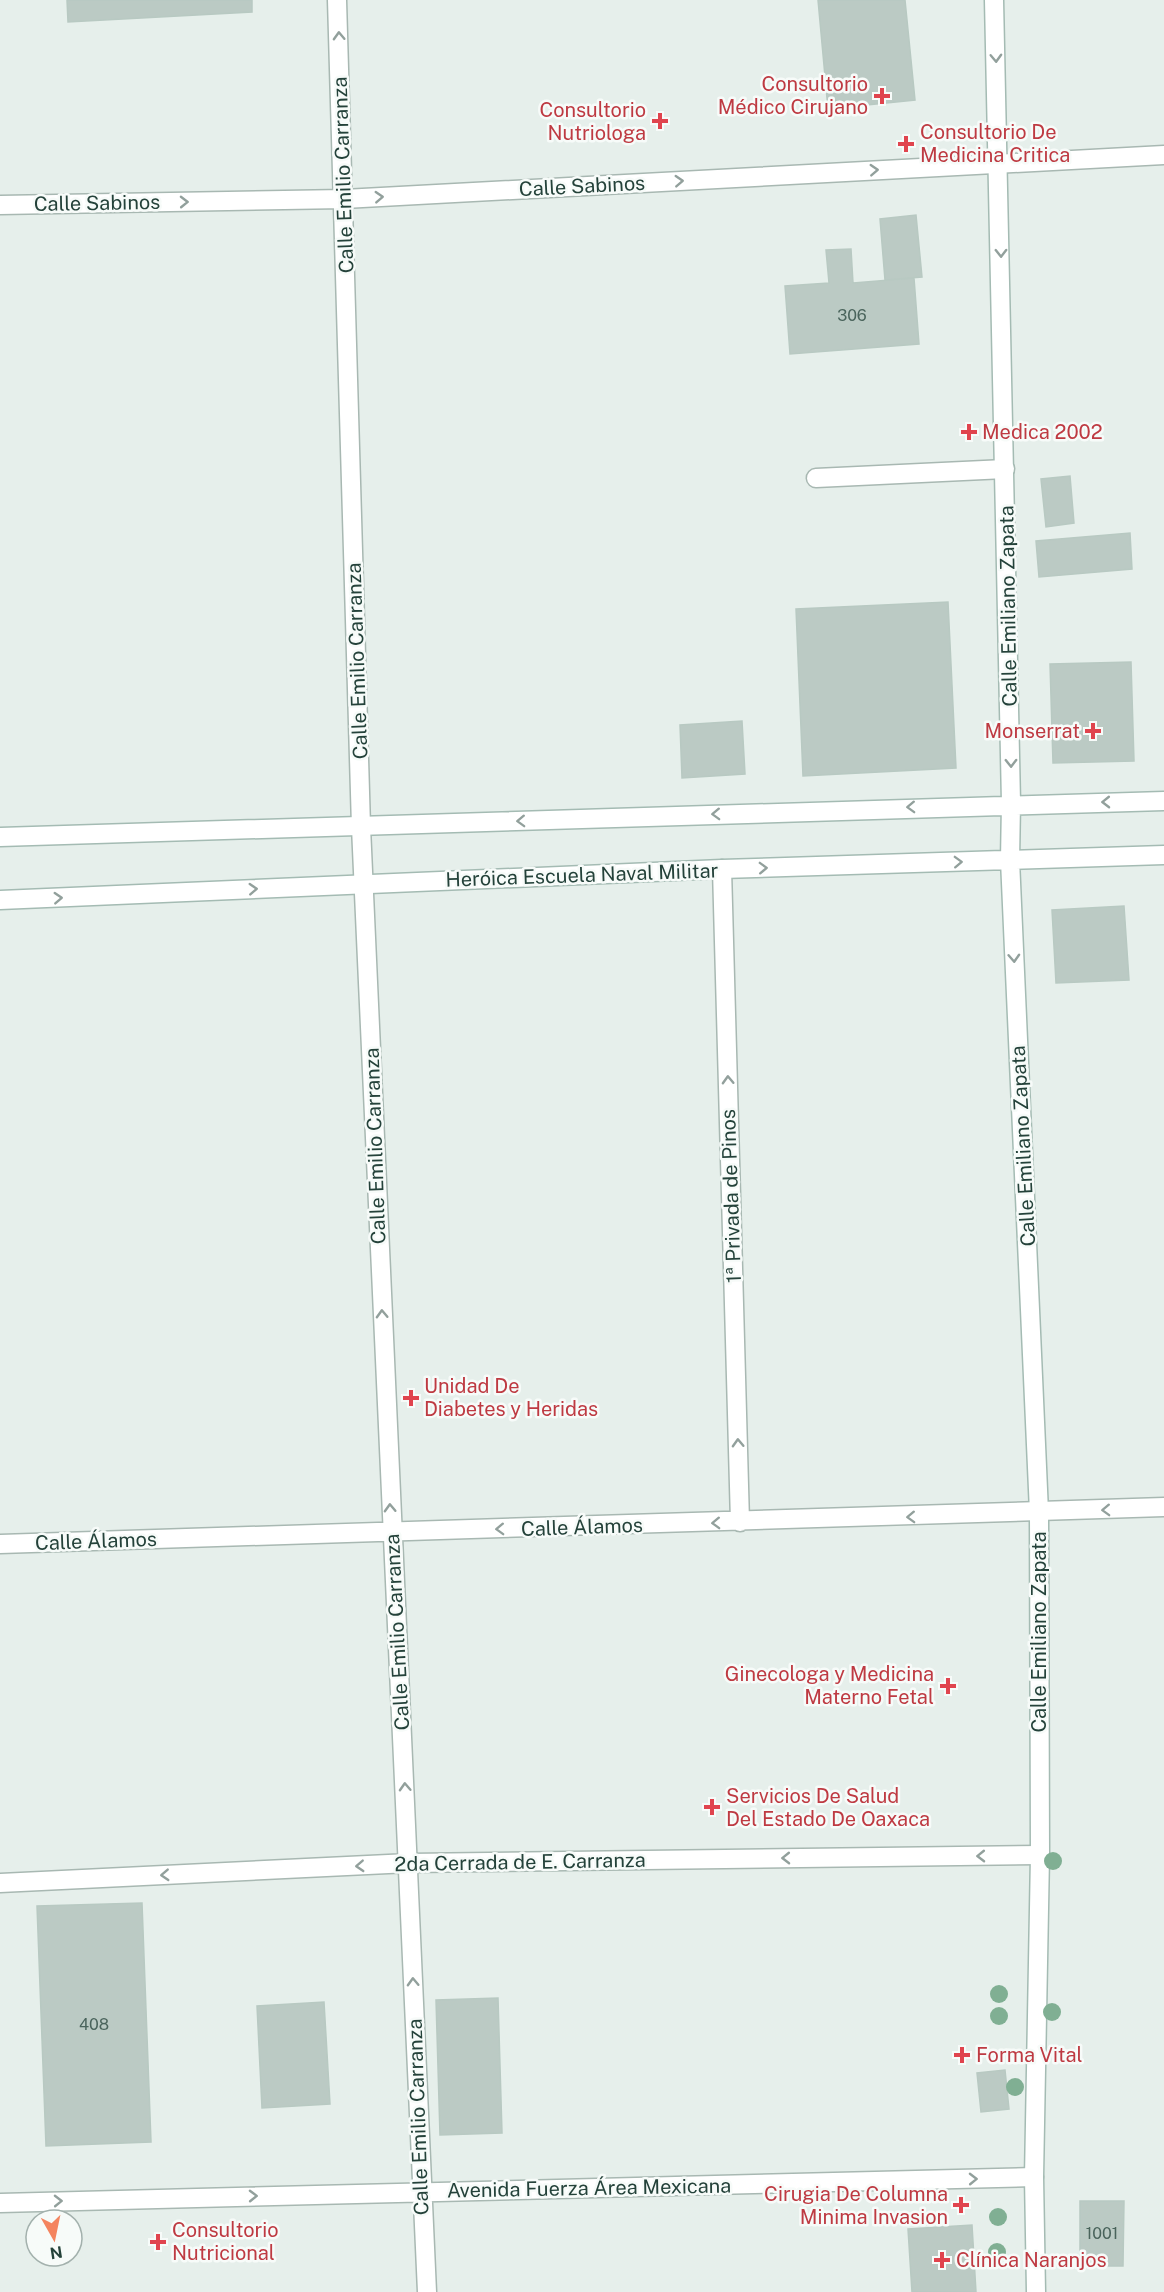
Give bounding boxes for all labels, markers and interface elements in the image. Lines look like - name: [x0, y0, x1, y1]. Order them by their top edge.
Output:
- one-way arrow: [332, 31, 345, 40]
- one-way arrow: [989, 54, 1002, 63]
- place label: Consultorio Médico Cirujano: [718, 72, 868, 119]
- street label: Calle Emilio Carranza: [328, 76, 358, 274]
- marker: Consultorio Médico Cirujano: [873, 87, 891, 105]
- place label: Consultorio Nutriologa: [539, 98, 646, 145]
- marker: Consultorio Nutriologa: [651, 112, 669, 130]
- place label: Consultorio De Medicina Critica: [920, 120, 1070, 167]
- marker: Consultorio De Medicina Critica: [897, 135, 915, 153]
- one-way arrow: [869, 163, 878, 176]
- street label: Calle Sabinos: [518, 171, 646, 201]
- one-way arrow: [674, 174, 683, 187]
- street label: Calle Sabinos: [34, 190, 160, 216]
- one-way arrow: [375, 191, 384, 204]
- one-way arrow: [180, 196, 189, 208]
- one-way arrow: [995, 249, 1007, 258]
- house number: 306: [837, 306, 867, 325]
- place label: Medica 2002: [982, 420, 1103, 444]
- marker: Medica 2002: [960, 423, 978, 441]
- street label: Calle Emiliano Zapata: [994, 505, 1022, 707]
- street label: Calle Emilio Carranza: [342, 562, 372, 760]
- place label: Monserrat: [985, 719, 1080, 743]
- marker: Monserrat: [1084, 722, 1102, 740]
- one-way arrow: [1004, 759, 1017, 768]
- one-way arrow: [1101, 795, 1110, 808]
- one-way arrow: [906, 801, 915, 813]
- one-way arrow: [711, 808, 720, 820]
- one-way arrow: [516, 815, 525, 827]
- one-way arrow: [953, 855, 962, 868]
- street label: Heróica Escuela Naval Militar: [445, 858, 719, 892]
- one-way arrow: [758, 861, 767, 874]
- one-way arrow: [249, 882, 258, 895]
- one-way arrow: [54, 891, 63, 904]
- one-way arrow: [1008, 954, 1021, 963]
- street label: Calle Emiliano Zapata: [1006, 1045, 1040, 1247]
- street label: Calle Emilio Carranza: [360, 1047, 390, 1245]
- one-way arrow: [722, 1075, 734, 1084]
- street label: 1ª Privada de Pinos: [716, 1109, 746, 1283]
- one-way arrow: [375, 1309, 388, 1318]
- place label: Unidad De Diabetes y Heridas: [424, 1374, 598, 1421]
- marker: Unidad De Diabetes y Heridas: [402, 1389, 420, 1407]
- one-way arrow: [732, 1438, 744, 1447]
- one-way arrow: [1101, 1503, 1110, 1516]
- one-way arrow: [384, 1504, 397, 1513]
- one-way arrow: [906, 1510, 915, 1523]
- street label: Calle Álamos: [521, 1512, 643, 1541]
- one-way arrow: [711, 1516, 720, 1529]
- one-way arrow: [495, 1523, 504, 1536]
- street label: Calle Álamos: [35, 1526, 157, 1555]
- street label: Calle Emiliano Zapata: [1027, 1531, 1051, 1733]
- street label: Calle Emilio Carranza: [380, 1533, 414, 1731]
- place label: Ginecologa y Medicina Materno Fetal: [725, 1662, 934, 1709]
- marker: Ginecologa y Medicina Materno Fetal: [939, 1677, 957, 1695]
- one-way arrow: [398, 1783, 411, 1792]
- place label: Servicios De Salud Del Estado De Oaxaca: [726, 1784, 930, 1831]
- marker: Servicios De Salud Del Estado De Oaxaca: [703, 1798, 721, 1816]
- street label: 2da Cerrada de E. Carranza: [394, 1848, 646, 1876]
- one-way arrow: [977, 1850, 986, 1862]
- one-way arrow: [782, 1852, 791, 1864]
- one-way arrow: [356, 1859, 365, 1872]
- one-way arrow: [161, 1868, 170, 1881]
- one-way arrow: [407, 1977, 419, 1986]
- house number: 408: [79, 2015, 109, 2034]
- street label: Calle Emilio Carranza: [403, 2018, 433, 2216]
- place label: Forma Vital: [976, 2043, 1083, 2067]
- marker: Forma Vital: [953, 2046, 971, 2064]
- street label: Avenida Fuerza Área Mexicana: [447, 2173, 731, 2202]
- one-way arrow: [969, 2173, 978, 2185]
- place label: Cirugia De Columna Minima Invasion: [764, 2182, 948, 2229]
- one-way arrow: [249, 2190, 258, 2203]
- one-way arrow: [54, 2195, 63, 2207]
- marker: Cirugia De Columna Minima Invasion: [952, 2196, 970, 2214]
- north arrow: [24, 2208, 84, 2268]
- place label: Consultorio Nutricional: [172, 2218, 279, 2265]
- house number: 1001: [1086, 2224, 1118, 2243]
- marker: Consultorio Nutricional: [149, 2233, 167, 2251]
- text: N: [49, 2242, 64, 2263]
- place label: Clínica Naranjos: [956, 2248, 1107, 2272]
- marker: Clínica Naranjos: [933, 2251, 951, 2269]

